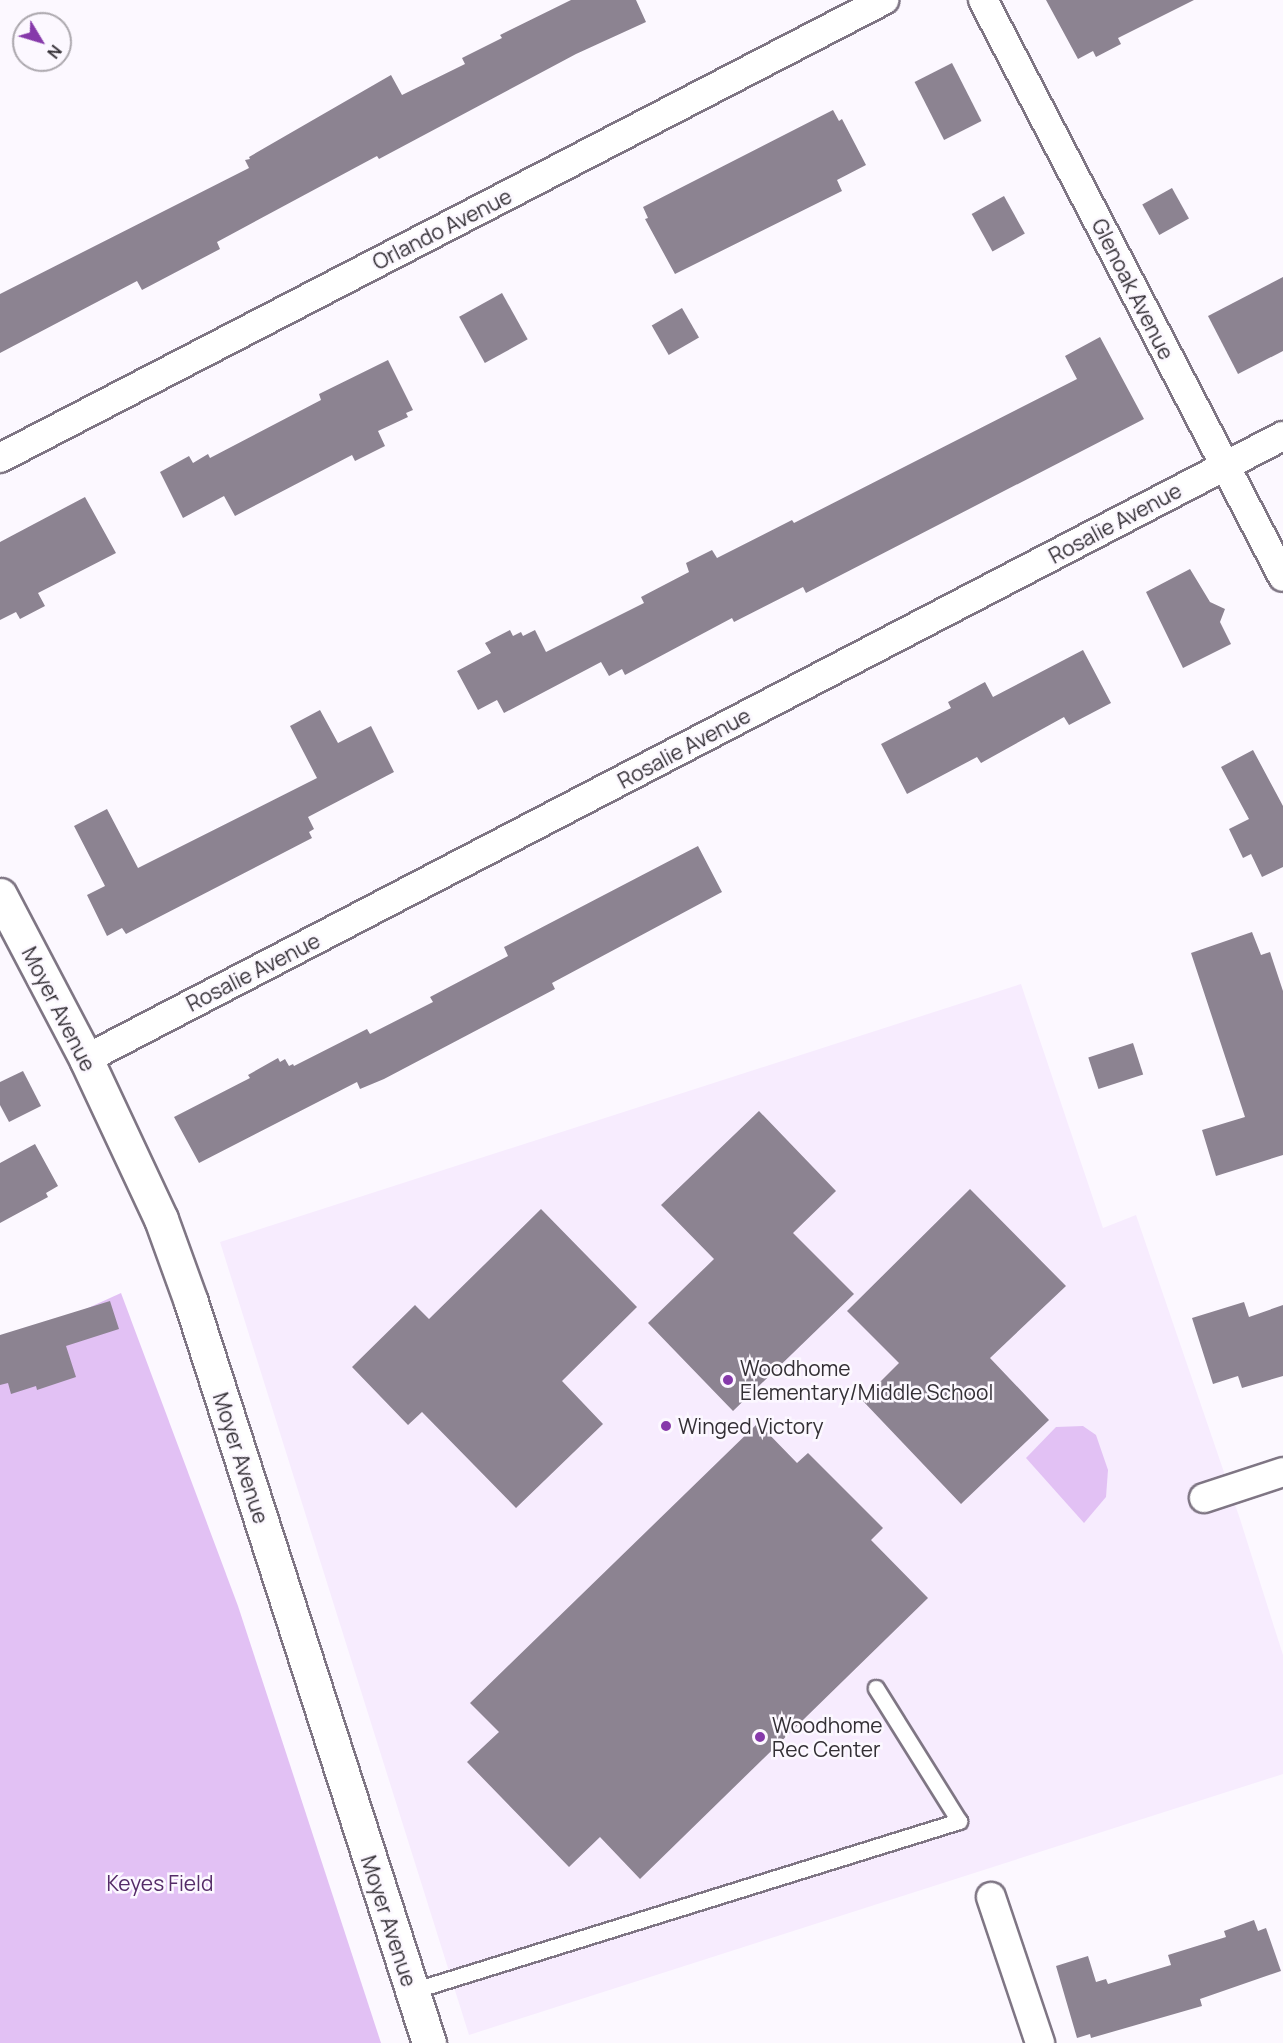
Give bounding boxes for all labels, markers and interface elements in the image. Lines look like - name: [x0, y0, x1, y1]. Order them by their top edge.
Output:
- north arrow: [12, 12, 72, 72]
- text: N: [42, 41, 67, 63]
- street label: Orlando Avenue: [368, 183, 516, 275]
- street label: Glenoak Avenue: [1087, 214, 1179, 364]
- street label: Rosalie Avenue: [1044, 478, 1186, 568]
- street label: Rosalie Avenue: [613, 703, 755, 793]
- street label: Rosalie Avenue: [182, 928, 324, 1016]
- street label: Moyer Avenue: [17, 943, 101, 1075]
- place label: Woodhome Elementary/Middle School: [740, 1355, 993, 1405]
- marker: Woodhome Elementary/Middle School: [721, 1373, 735, 1387]
- street label: Moyer Avenue: [208, 1389, 274, 1527]
- place label: Winged Victory: [678, 1413, 824, 1439]
- marker: Winged Victory: [659, 1419, 673, 1433]
- place label: Woodhome Rec Center: [772, 1712, 883, 1762]
- marker: Woodhome Rec Center: [753, 1730, 767, 1744]
- street label: Moyer Avenue: [356, 1852, 422, 1990]
- park label: Keyes Field: [107, 1870, 213, 1896]

